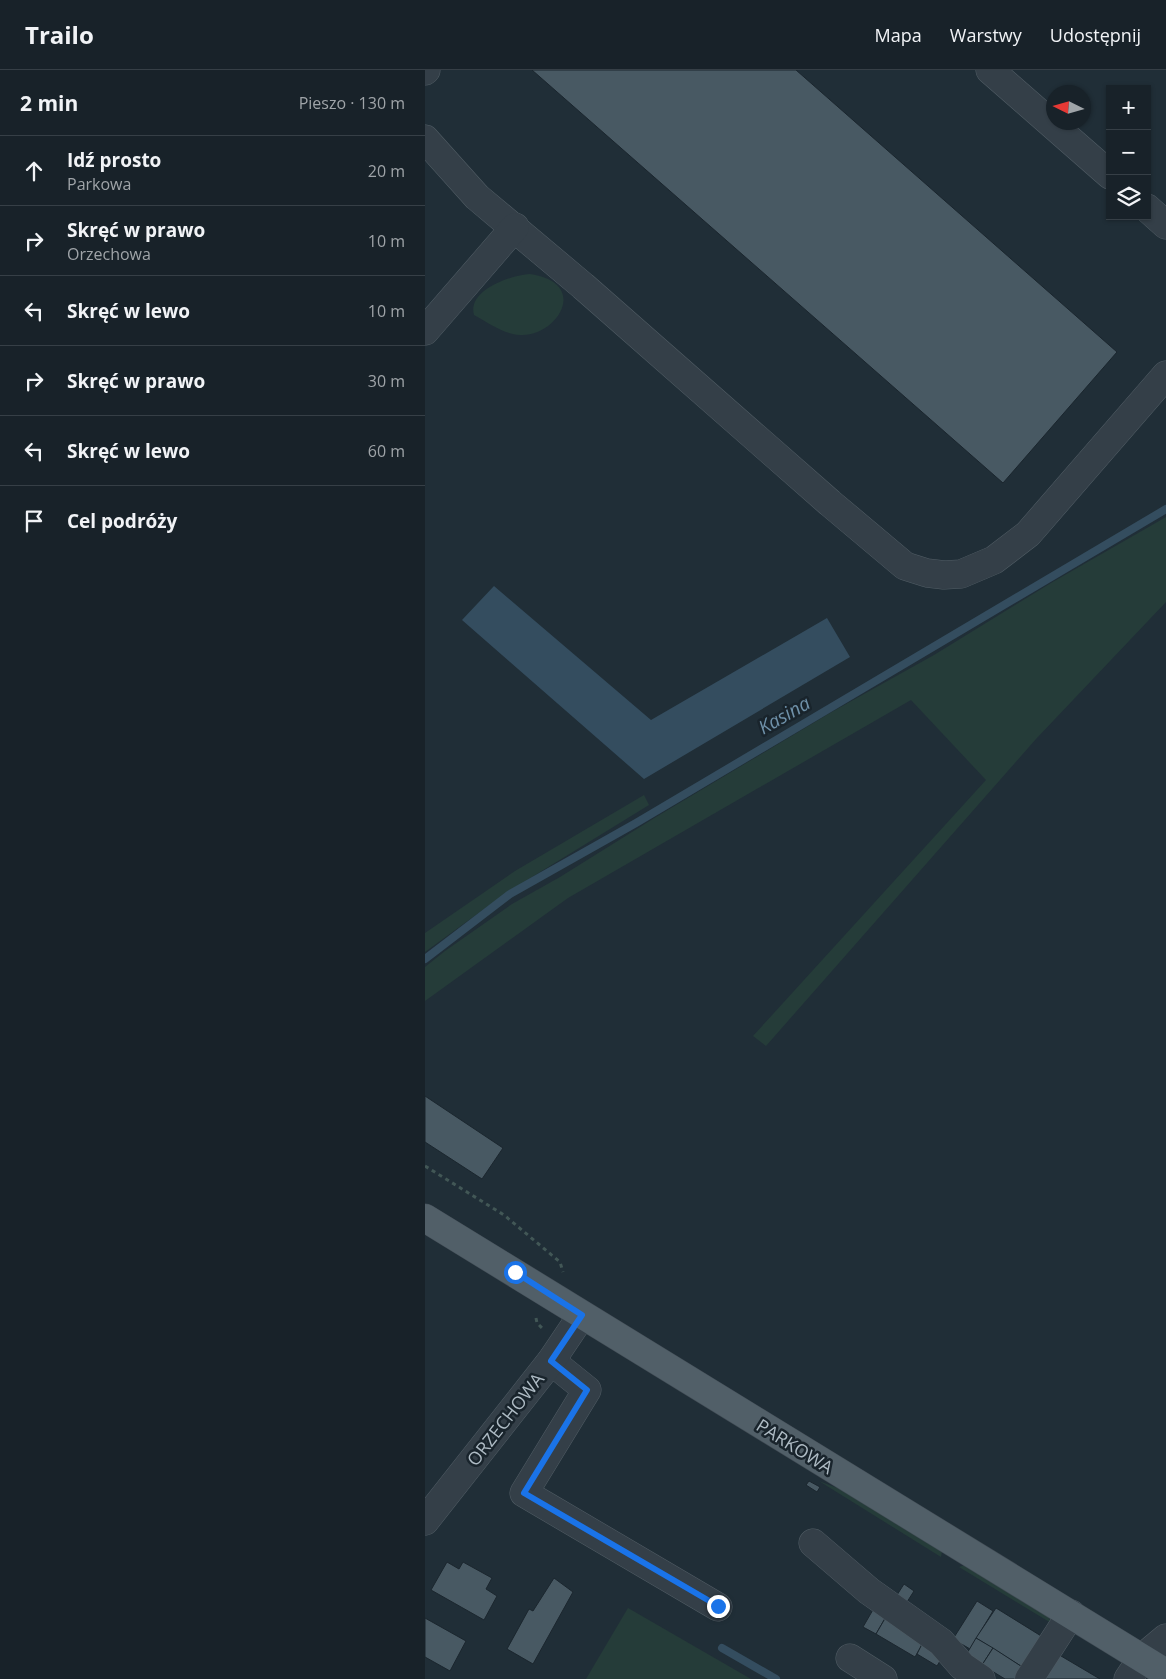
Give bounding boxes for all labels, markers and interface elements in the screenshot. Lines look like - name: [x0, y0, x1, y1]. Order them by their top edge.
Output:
- text: Trailo: [25, 18, 94, 51]
- text: Mapa: [875, 23, 922, 47]
- text: Warstwy: [950, 23, 1022, 47]
- text: Udostępnij: [1050, 23, 1141, 47]
- north arrow: [1046, 85, 1091, 130]
- map controls: [1106, 85, 1151, 220]
- button: +: [1106, 85, 1151, 130]
- text: 2 min: [20, 89, 78, 117]
- text: Pieszo · 130 m: [299, 92, 405, 114]
- button: −: [1106, 130, 1151, 175]
- text: Idź prosto: [67, 147, 161, 173]
- icon: ahead: [20, 157, 48, 185]
- text: 20 m: [368, 160, 405, 182]
- text: Parkowa: [67, 173, 131, 195]
- button: layers: [1106, 175, 1151, 220]
- text: Skręć w prawo: [67, 217, 205, 243]
- icon: right: [20, 227, 48, 255]
- text: 10 m: [368, 230, 405, 252]
- text: Orzechowa: [67, 243, 151, 265]
- icon: left: [20, 297, 48, 325]
- text: Skręć w lewo: [67, 298, 190, 324]
- text: 10 m: [368, 300, 405, 322]
- icon: right: [20, 367, 48, 395]
- text: Skręć w prawo: [67, 368, 205, 394]
- text: 30 m: [368, 370, 405, 392]
- icon: left: [20, 437, 48, 465]
- text: Skręć w lewo: [67, 438, 190, 464]
- text: 60 m: [368, 440, 405, 462]
- icon: arrive: [20, 507, 48, 535]
- text: Cel podróży: [67, 508, 177, 534]
- water label: Kasina: [753, 690, 815, 740]
- route start: [504, 1261, 527, 1284]
- street label: ORZECHOWA: [461, 1367, 549, 1471]
- street label: PARKOWA: [752, 1413, 838, 1479]
- route end: [707, 1595, 730, 1618]

